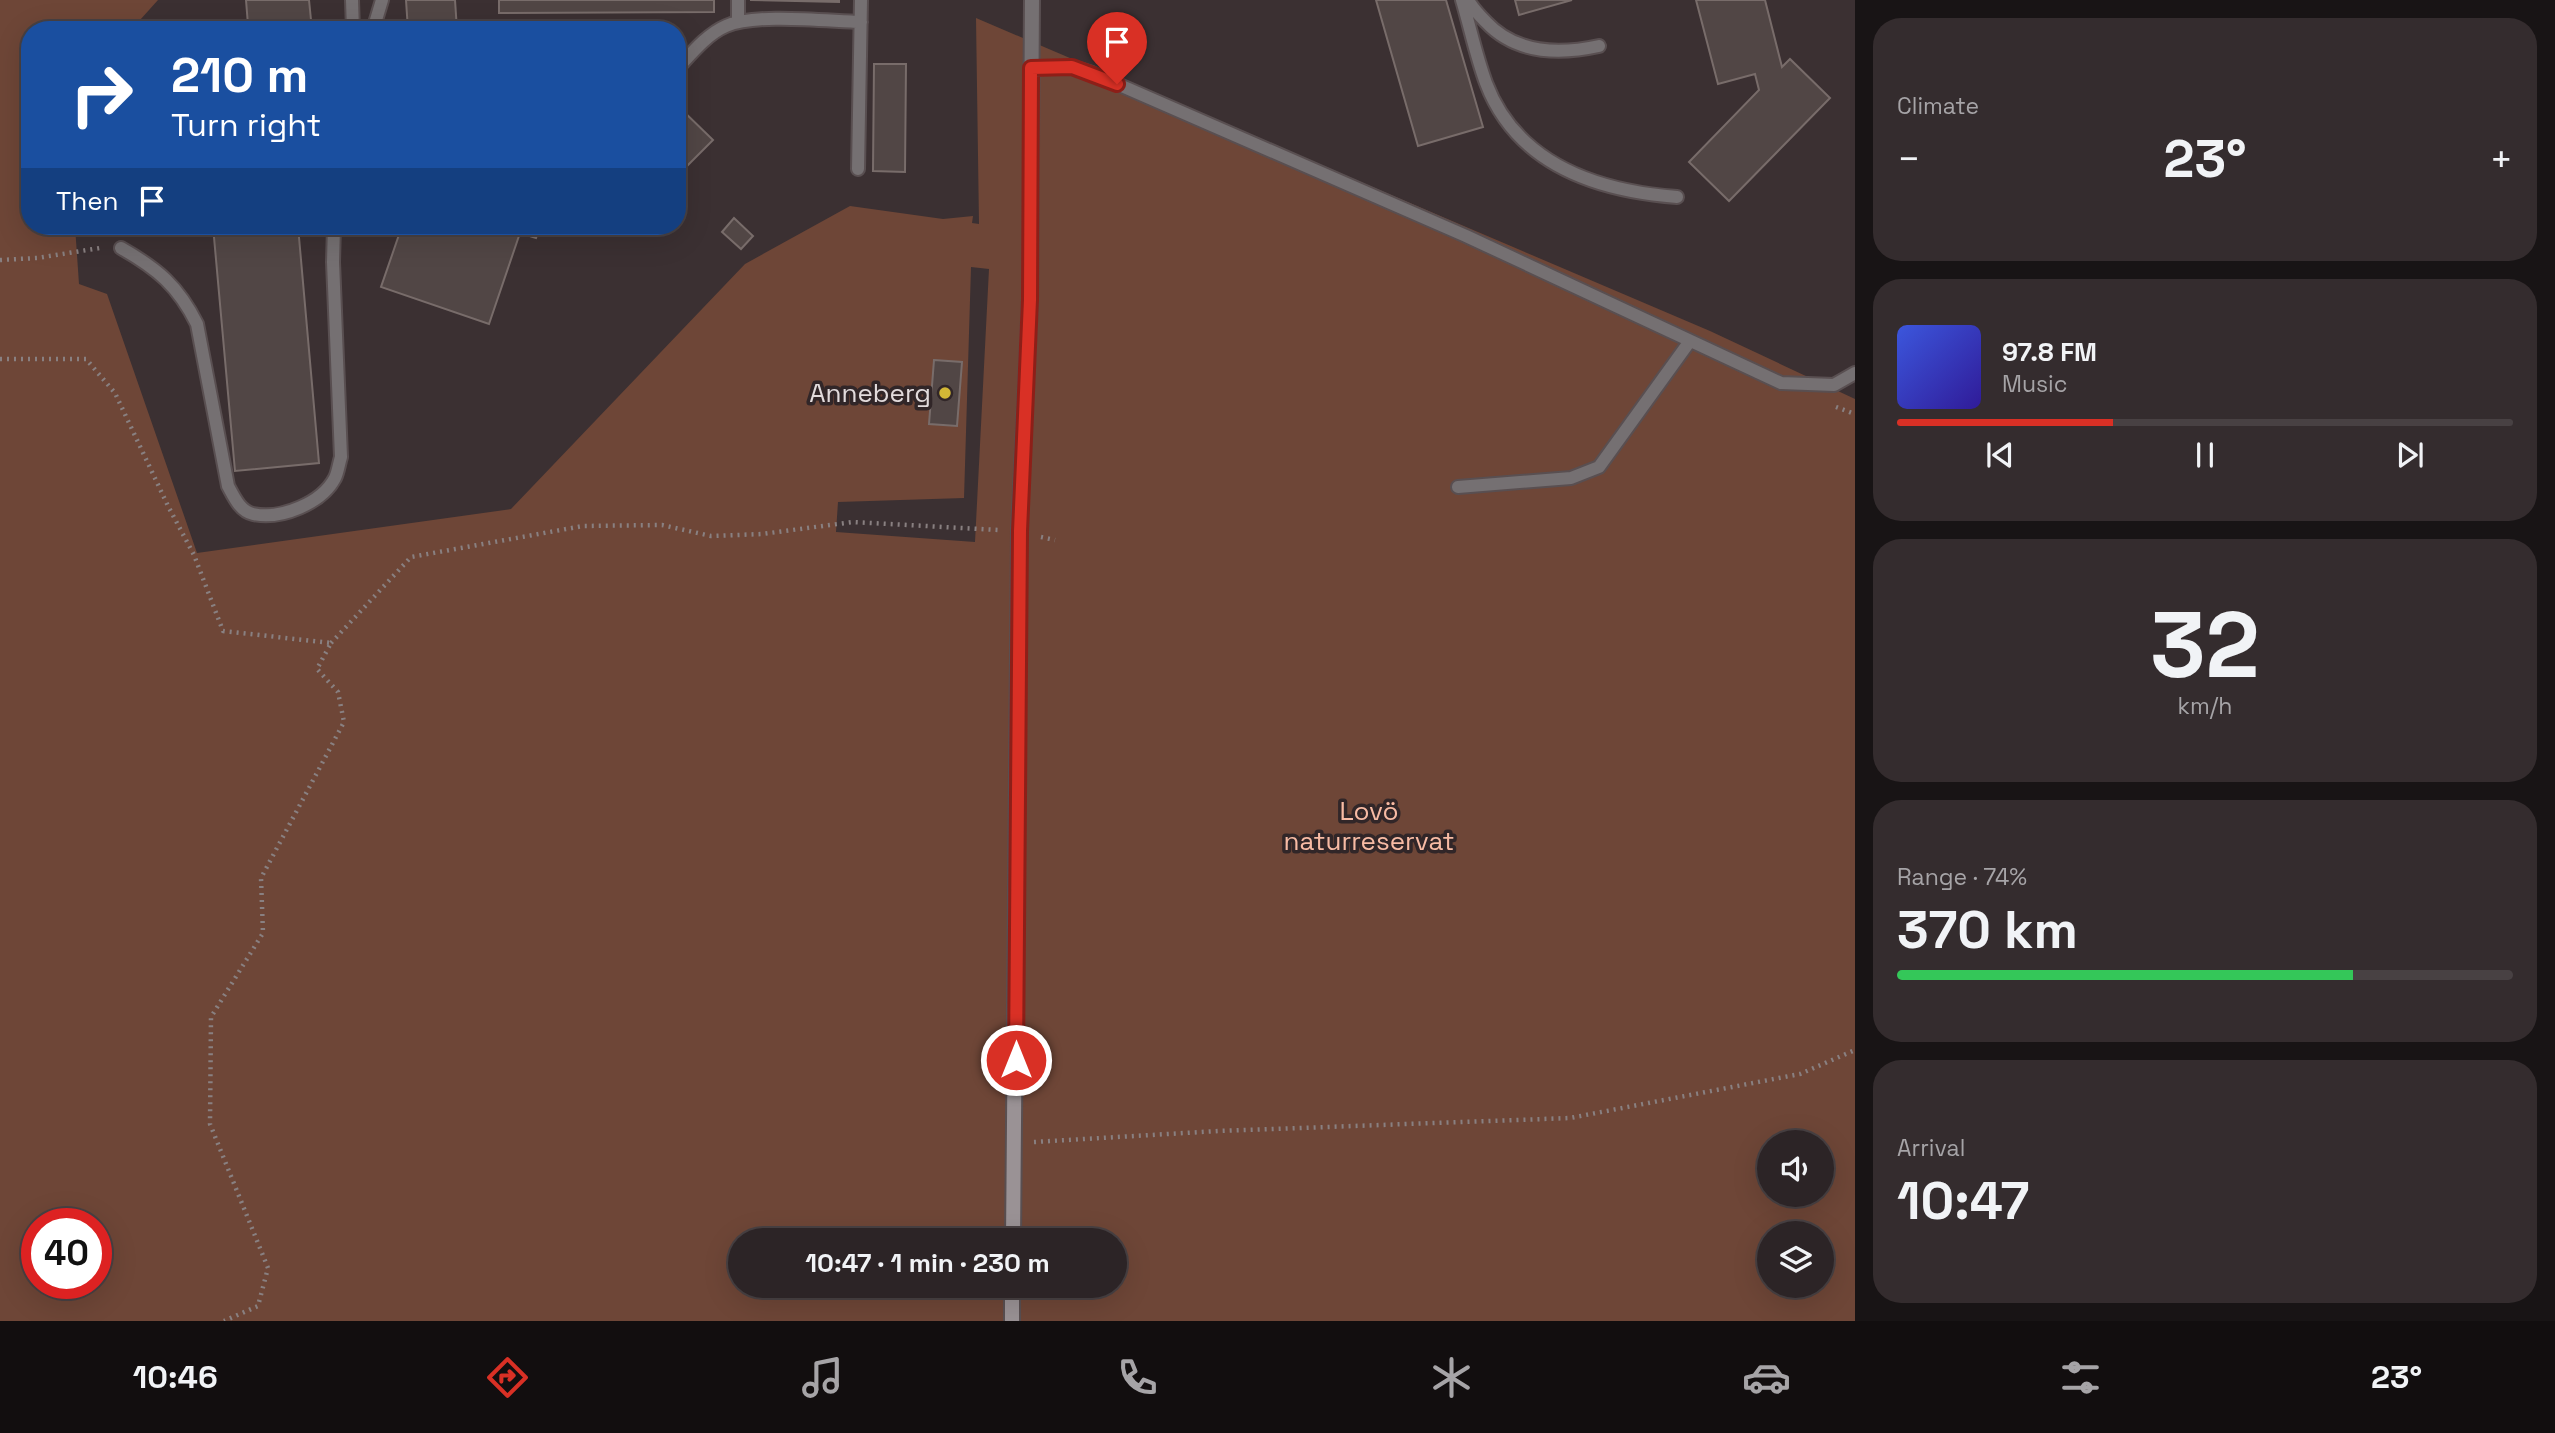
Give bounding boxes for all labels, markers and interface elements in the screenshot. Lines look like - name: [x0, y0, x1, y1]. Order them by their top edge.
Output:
- pin: [1087, 12.0, 1147, 84]
- icon: arrive: [1098, 23, 1136, 61]
- text: 210 m: [171, 44, 308, 106]
- icon: right: [56, 49, 147, 140]
- text: Climate: [1897, 91, 1979, 121]
- text: Turn right: [171, 105, 321, 145]
- text: 23°: [2164, 126, 2247, 192]
- text: −: [1897, 135, 1921, 183]
- text: +: [2489, 135, 2513, 183]
- icon: arrive: [133, 182, 171, 220]
- text: Then: [56, 184, 119, 218]
- text: 97.8 FM: [2002, 335, 2097, 369]
- text: Music: [2002, 369, 2067, 399]
- place label: Anneberg: [809, 376, 931, 410]
- marker: Anneberg: [937, 385, 953, 401]
- icon: previous: [1981, 436, 2019, 474]
- icon: pause: [2186, 436, 2224, 474]
- icon: next: [2391, 436, 2429, 474]
- text: 32: [2150, 587, 2260, 704]
- text: km/h: [2178, 691, 2232, 721]
- park label: Lovö naturreservat: [1283, 794, 1455, 858]
- text: Range · 74%: [1897, 862, 2027, 892]
- text: 370 km: [1897, 897, 2078, 963]
- position arrow: [979, 1023, 1053, 1097]
- map controls: [1757, 1130, 1834, 1298]
- button: sound: [1757, 1130, 1834, 1207]
- text: Arrival: [1897, 1133, 1965, 1163]
- text: 10:47: [1897, 1168, 2029, 1234]
- speed limit sign: 40: [21, 1208, 112, 1299]
- button: layers: [1757, 1221, 1834, 1298]
- text: 10:47 · 1 min · 230 m: [805, 1246, 1050, 1280]
- icon: directions: [483, 1353, 532, 1402]
- icon: music: [798, 1353, 847, 1402]
- icon: phone: [1113, 1353, 1162, 1402]
- icon: climate: [1427, 1353, 1476, 1402]
- icon: car: [1742, 1353, 1791, 1402]
- icon: filters: [2056, 1353, 2105, 1402]
- text: 10:46: [133, 1357, 218, 1397]
- text: 23°: [2371, 1357, 2422, 1397]

